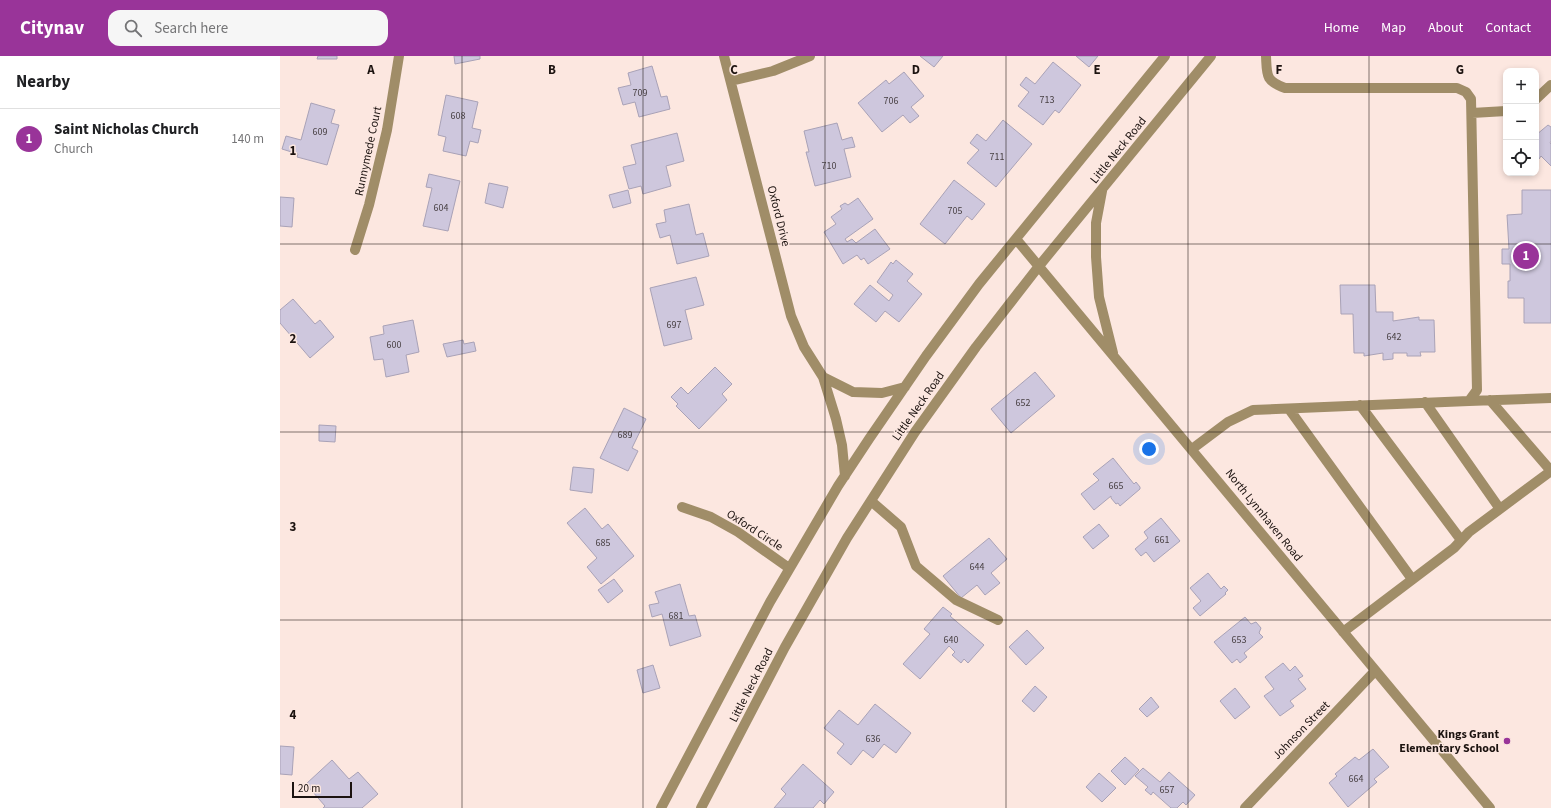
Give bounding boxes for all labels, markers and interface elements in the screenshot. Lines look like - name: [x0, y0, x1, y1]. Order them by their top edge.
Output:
- search box: [108, 10, 388, 46]
- text: Citynav: [20, 15, 84, 42]
- icon: search: [122, 17, 144, 39]
- text: Search here: [154, 18, 228, 39]
- text: Home: [1324, 18, 1359, 38]
- text: Map: [1381, 18, 1406, 38]
- text: About: [1428, 18, 1463, 38]
- text: Contact: [1485, 18, 1531, 38]
- text: A: [366, 61, 375, 79]
- text: B: [548, 61, 556, 79]
- text: C: [730, 61, 738, 79]
- text: D: [912, 61, 920, 79]
- text: E: [1093, 61, 1101, 79]
- text: F: [1276, 61, 1283, 79]
- text: G: [1456, 61, 1464, 79]
- map controls: [1503, 68, 1539, 176]
- button: +: [1503, 68, 1539, 104]
- text: Nearby: [16, 70, 70, 94]
- house number: 709: [633, 86, 647, 100]
- house number: 713: [1040, 93, 1054, 107]
- house number: 706: [884, 94, 898, 108]
- button: −: [1503, 104, 1539, 140]
- street label: Runnymede Court: [351, 105, 386, 197]
- house number: 608: [451, 109, 465, 123]
- street label: Little Neck Road: [1086, 113, 1151, 187]
- text: Saint Nicholas Church: [54, 119, 199, 140]
- house number: 609: [313, 125, 327, 139]
- text: 1: [26, 130, 32, 148]
- text: 140 m: [231, 130, 264, 148]
- text: Church: [54, 140, 93, 158]
- button: locate: [1503, 140, 1539, 176]
- text: 1: [290, 142, 297, 160]
- house number: 711: [990, 150, 1004, 164]
- house number: 710: [822, 159, 836, 173]
- street label: Oxford Drive: [763, 184, 794, 248]
- house number: 604: [434, 201, 448, 215]
- house number: 705: [948, 204, 962, 218]
- pin: 1: [1513, 241, 1539, 271]
- house number: 697: [667, 318, 681, 332]
- text: 2: [290, 330, 297, 348]
- house number: 642: [1387, 330, 1401, 344]
- house number: 600: [387, 338, 401, 352]
- street label: Little Neck Road: [888, 368, 949, 444]
- house number: 652: [1016, 396, 1030, 410]
- house number: 689: [618, 428, 632, 442]
- your location: [1139, 439, 1159, 459]
- street label: North Lynnhaven Road: [1221, 466, 1306, 565]
- house number: 665: [1109, 479, 1123, 493]
- street label: Oxford Circle: [723, 506, 786, 555]
- text: 3: [290, 518, 297, 536]
- house number: 661: [1155, 533, 1169, 547]
- house number: 685: [596, 536, 610, 550]
- house number: 644: [970, 560, 984, 574]
- house number: 681: [669, 609, 683, 623]
- house number: 640: [944, 633, 958, 647]
- house number: 653: [1232, 633, 1246, 647]
- street label: Little Neck Road: [725, 645, 777, 725]
- street label: Johnson Street: [1269, 697, 1334, 764]
- text: 4: [290, 706, 297, 724]
- place label: Kings Grant Elementary School: [1399, 726, 1500, 757]
- house number: 636: [866, 732, 880, 746]
- marker: Kings Grant Elementary School: [1502, 736, 1512, 746]
- house number: 664: [1349, 772, 1363, 786]
- scale bar: [292, 780, 352, 799]
- text: 20 m: [298, 781, 320, 796]
- house number: 657: [1160, 783, 1174, 797]

